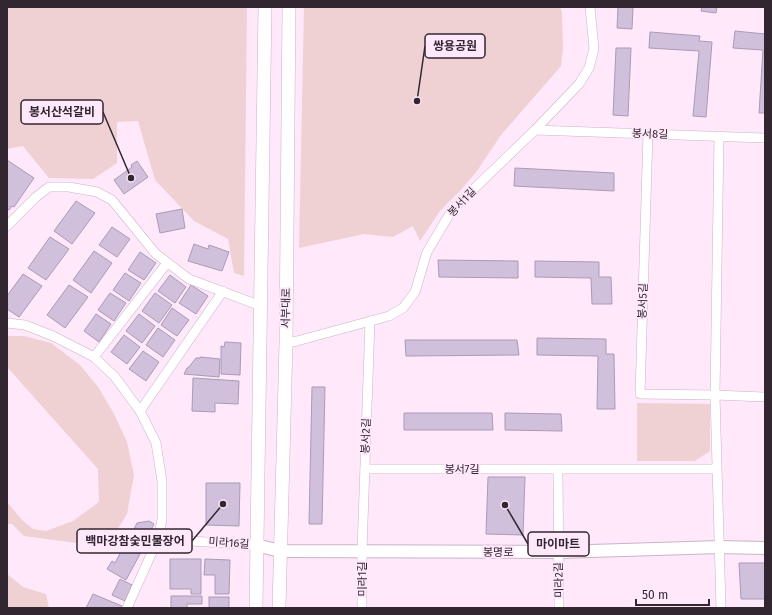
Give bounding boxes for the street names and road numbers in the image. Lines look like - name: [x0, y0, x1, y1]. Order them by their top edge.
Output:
- street label: 봉서8길: [632, 127, 668, 141]
- street label: 봉서1길: [445, 185, 479, 219]
- street label: 봉서5길: [636, 283, 650, 319]
- street label: 서부대로: [279, 288, 293, 328]
- street label: 봉서2길: [359, 418, 373, 454]
- street label: 봉서7길: [444, 463, 480, 476]
- street label: 미라16길: [208, 535, 250, 551]
- street label: 봉명로: [483, 546, 513, 559]
- street label: 미라1길: [356, 561, 369, 597]
- street label: 미라2길: [552, 562, 566, 598]

